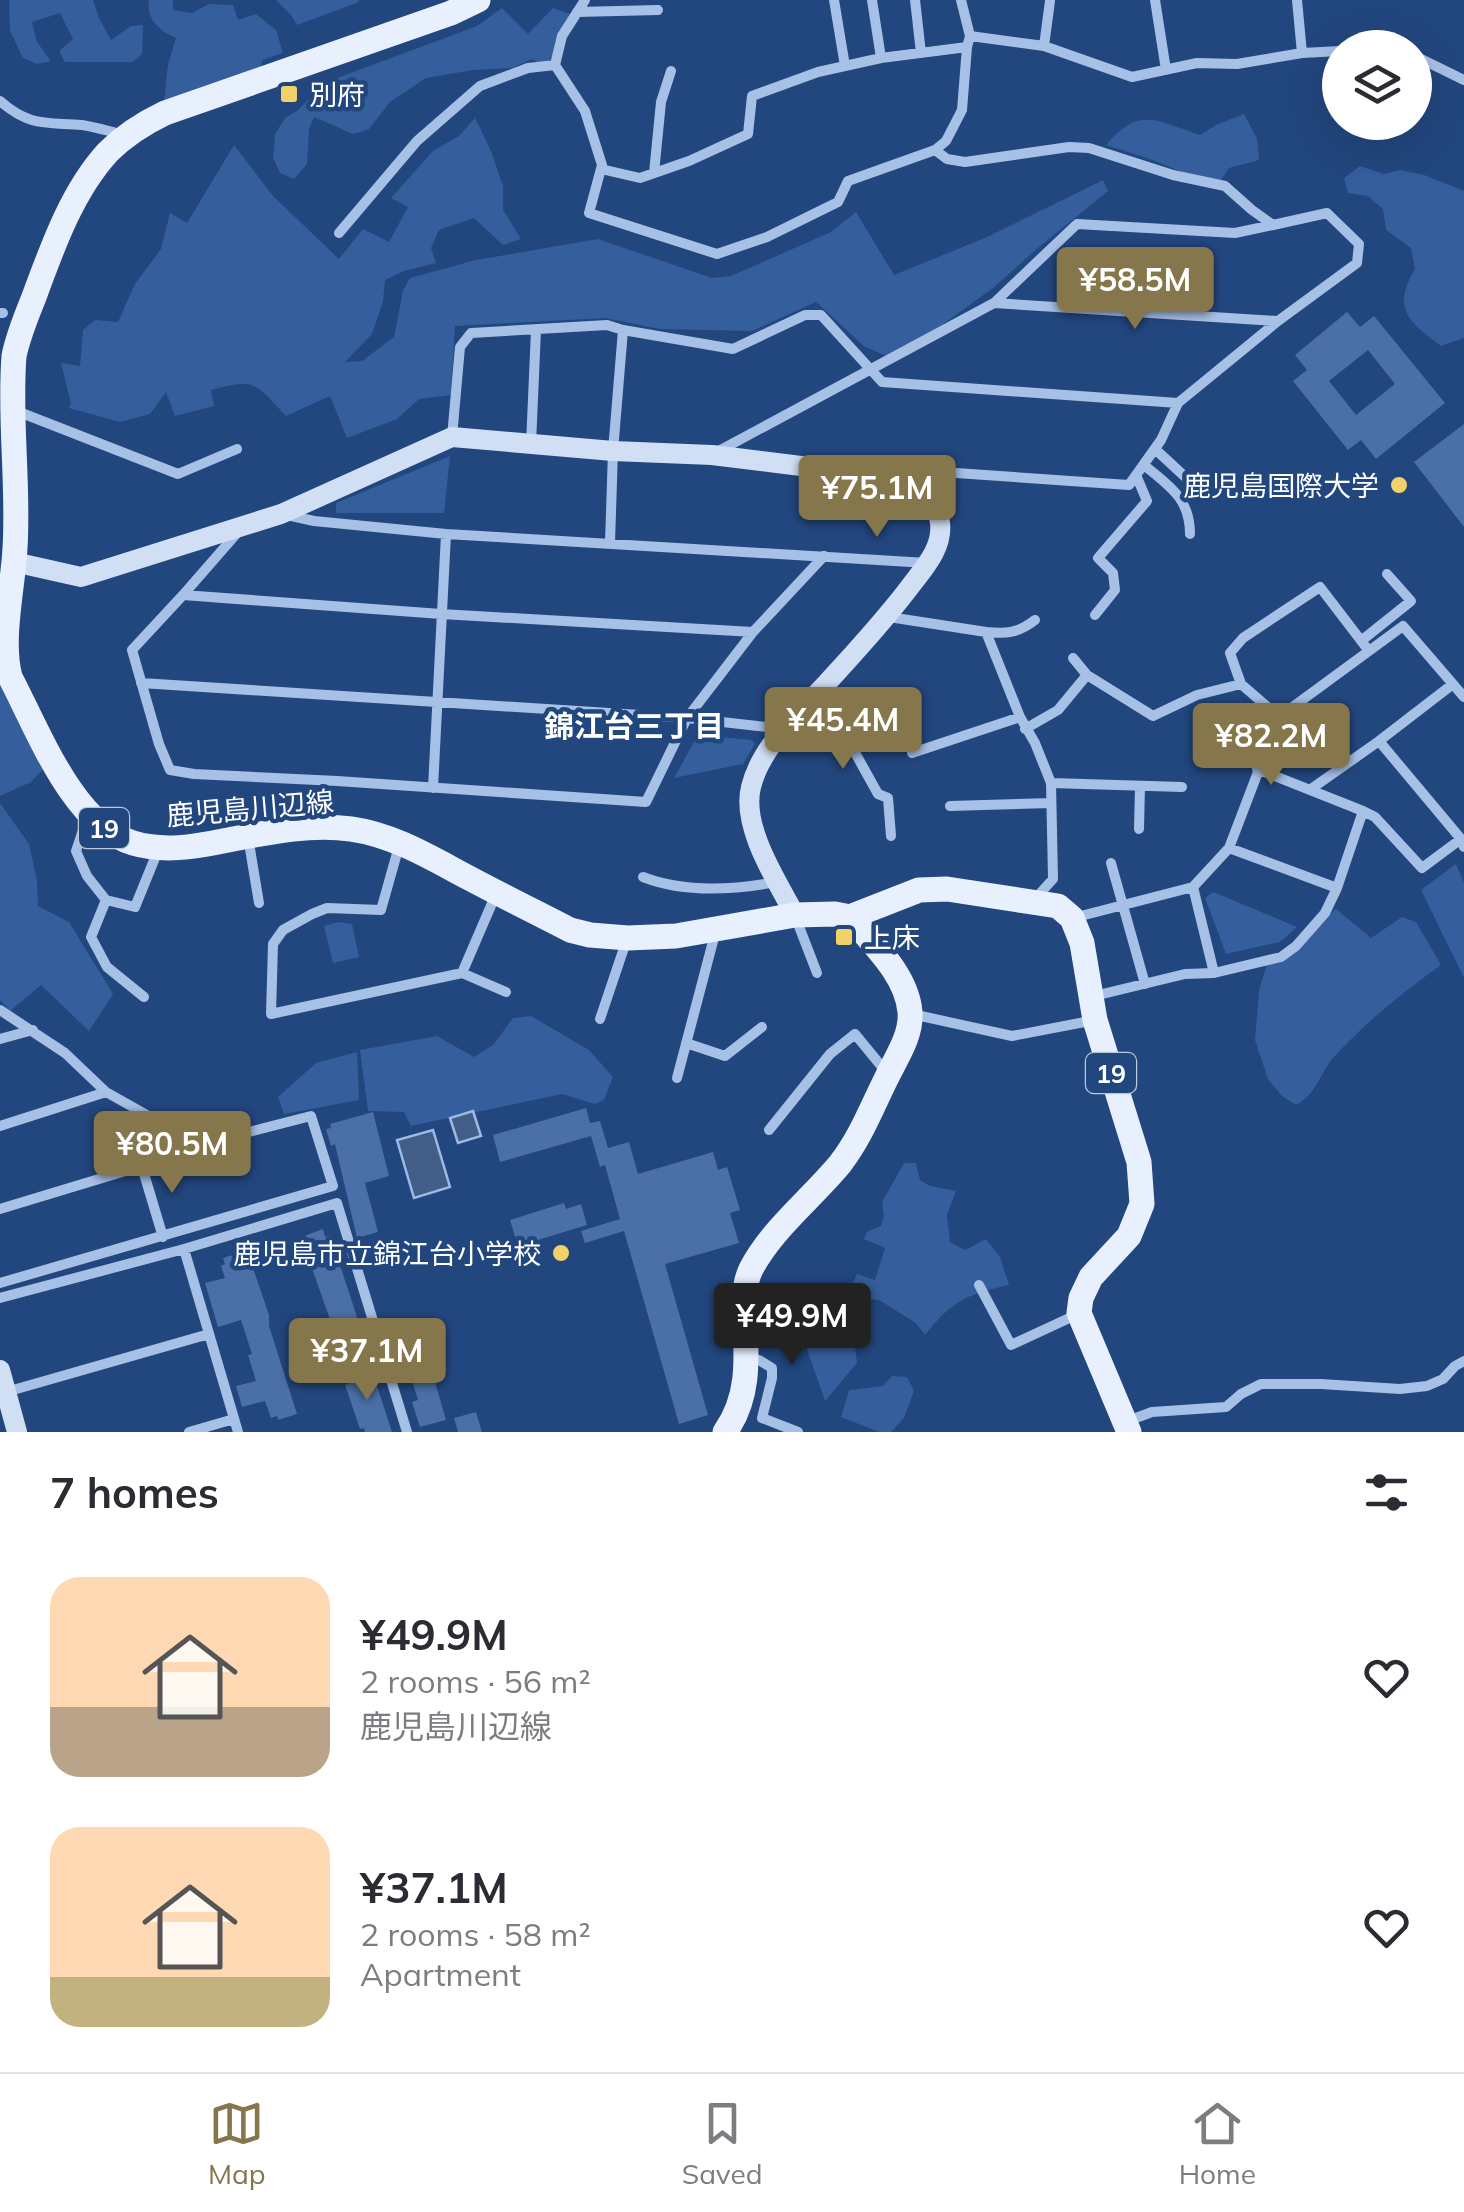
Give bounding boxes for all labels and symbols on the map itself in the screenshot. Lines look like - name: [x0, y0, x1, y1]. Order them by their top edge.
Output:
- place label: 別府: [309, 77, 365, 112]
- marker: 別府: [278, 83, 300, 105]
- pin: ¥58.5M: [1054, 247, 1216, 332]
- pin: ¥75.1M: [796, 455, 958, 540]
- place label: 鹿児島国際大学: [1183, 468, 1379, 503]
- marker: 鹿児島国際大学: [1388, 474, 1410, 496]
- pin: ¥45.4M: [762, 687, 924, 772]
- pin: ¥82.2M: [1190, 703, 1352, 788]
- district label: 錦江台三丁目: [544, 707, 724, 745]
- street label: 鹿児島川辺線: [165, 783, 335, 833]
- road number: 19: [79, 808, 129, 848]
- place label: 上床: [864, 920, 920, 955]
- marker: 上床: [833, 926, 855, 948]
- road number: 19: [1086, 1053, 1136, 1093]
- pin: ¥80.5M: [91, 1111, 253, 1196]
- place label: 鹿児島市立錦江台小学校: [233, 1236, 541, 1271]
- marker: 鹿児島市立錦江台小学校: [550, 1242, 572, 1264]
- pin: ¥49.9M: [711, 1283, 873, 1368]
- pin: ¥37.1M: [286, 1318, 448, 1403]

